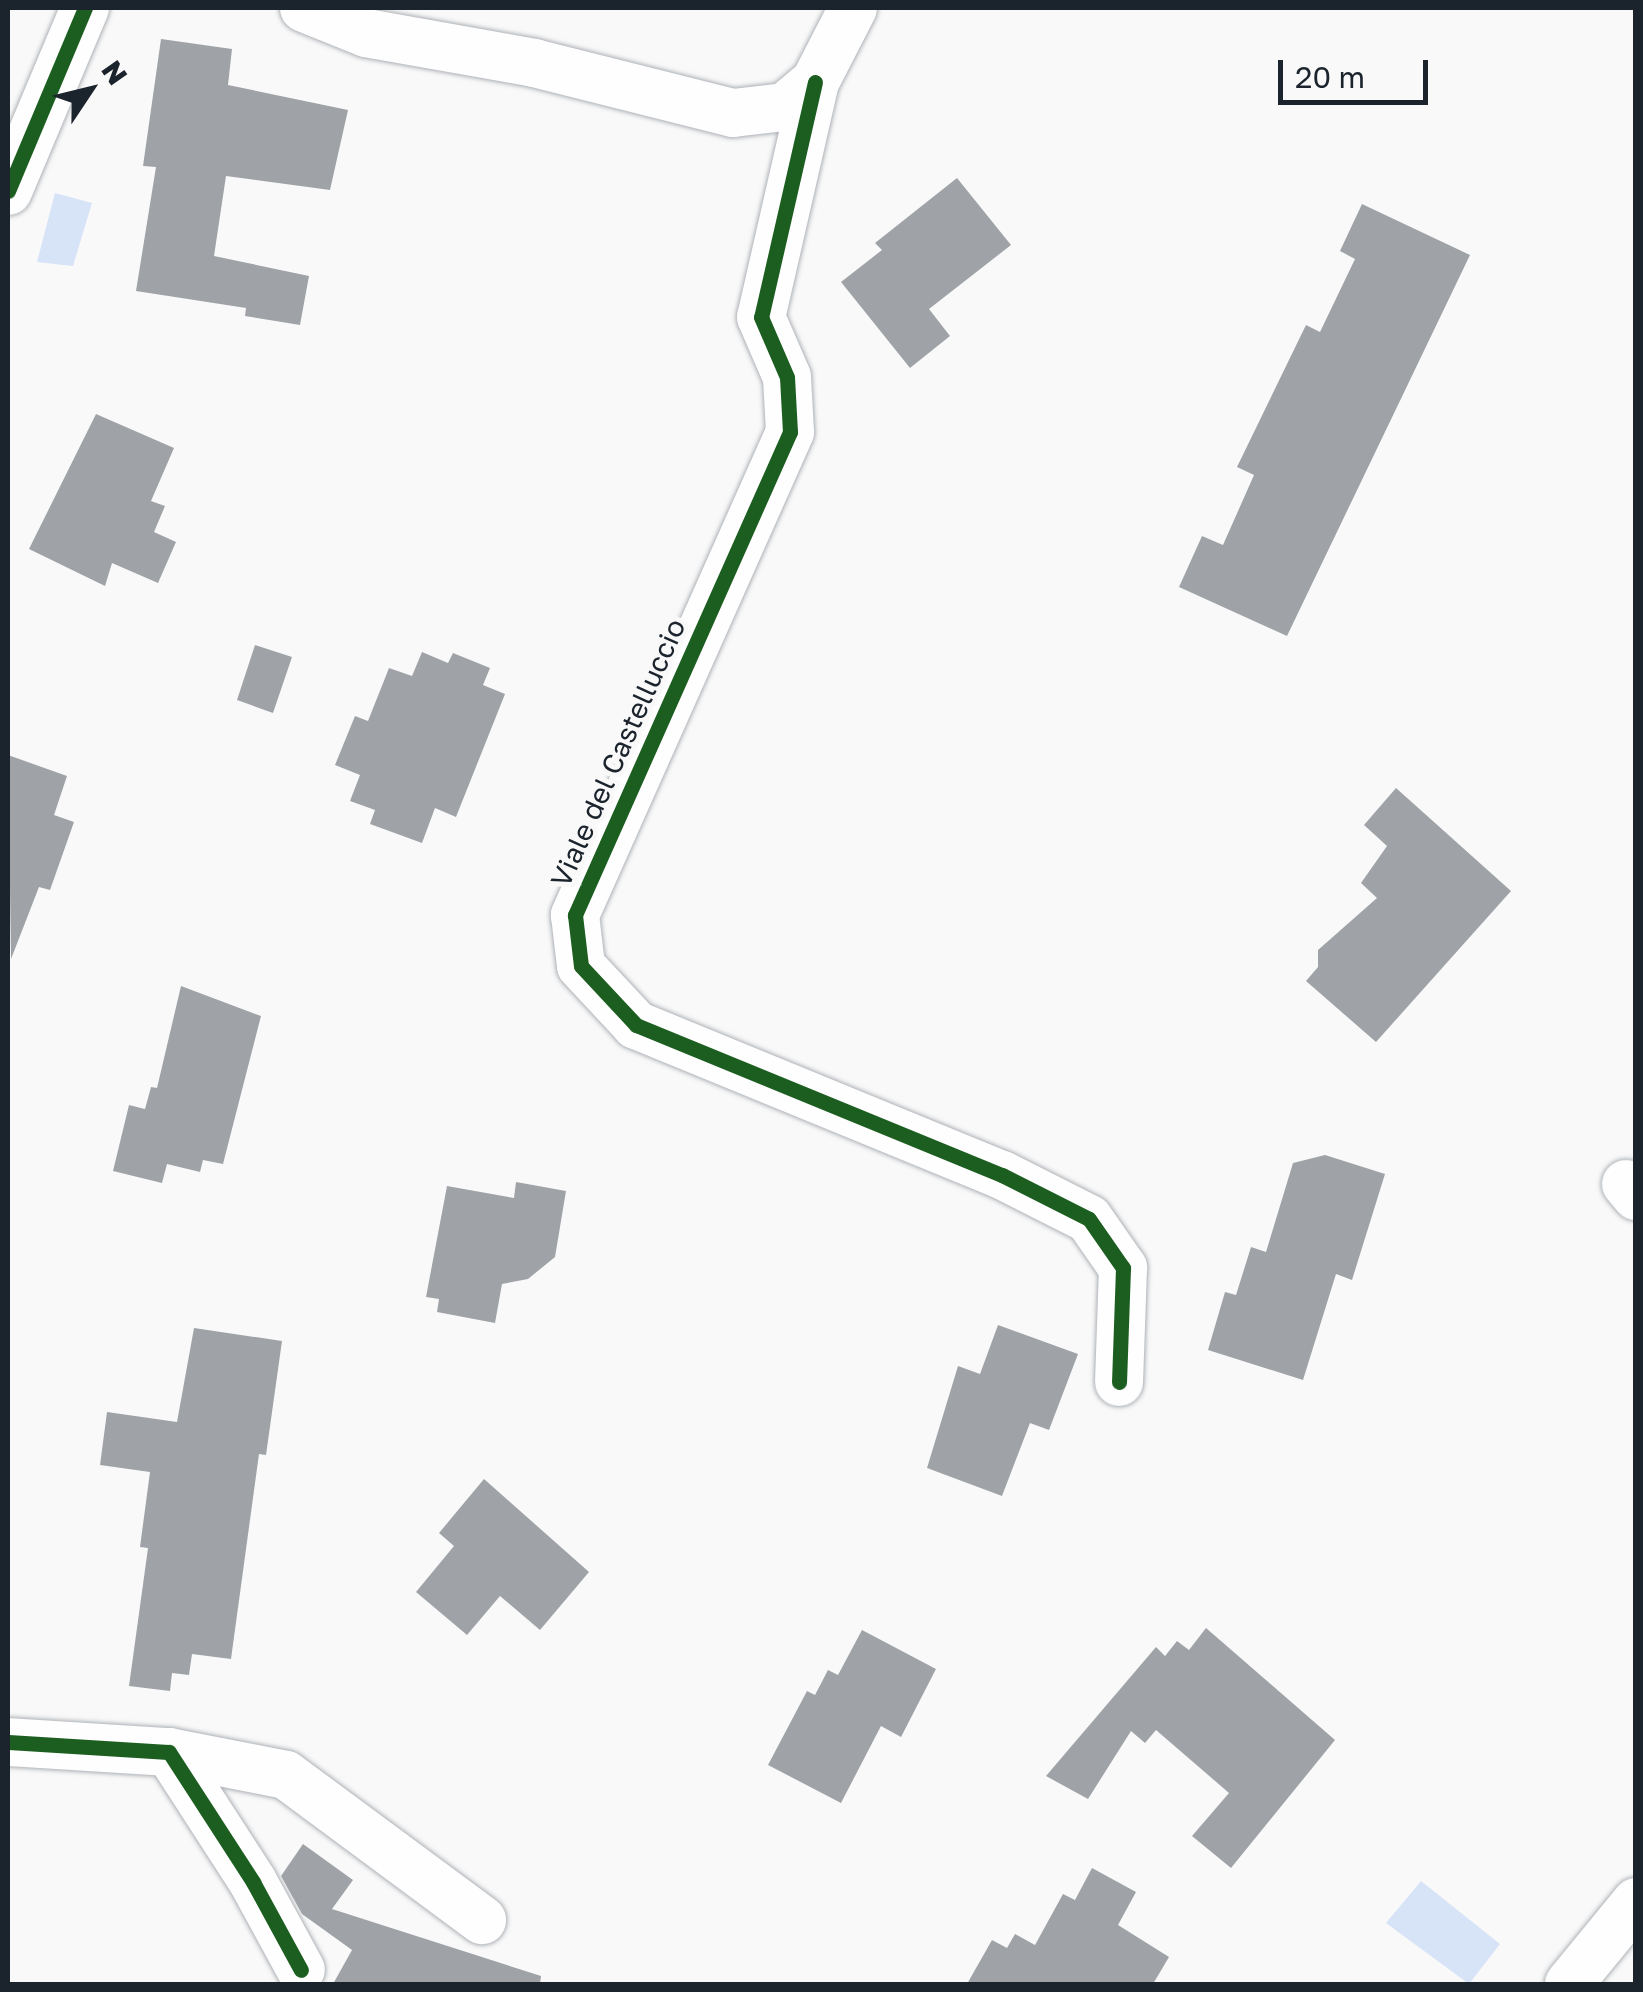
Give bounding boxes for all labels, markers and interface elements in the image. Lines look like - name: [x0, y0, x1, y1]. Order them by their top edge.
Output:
- north arrow: [40, 40, 140, 140]
- scale bar: [1283, 40, 1433, 102]
- text: N: [95, 54, 135, 91]
- text: 20 m: [1295, 59, 1365, 95]
- street label: Viale del Castelluccio: [544, 614, 692, 892]

